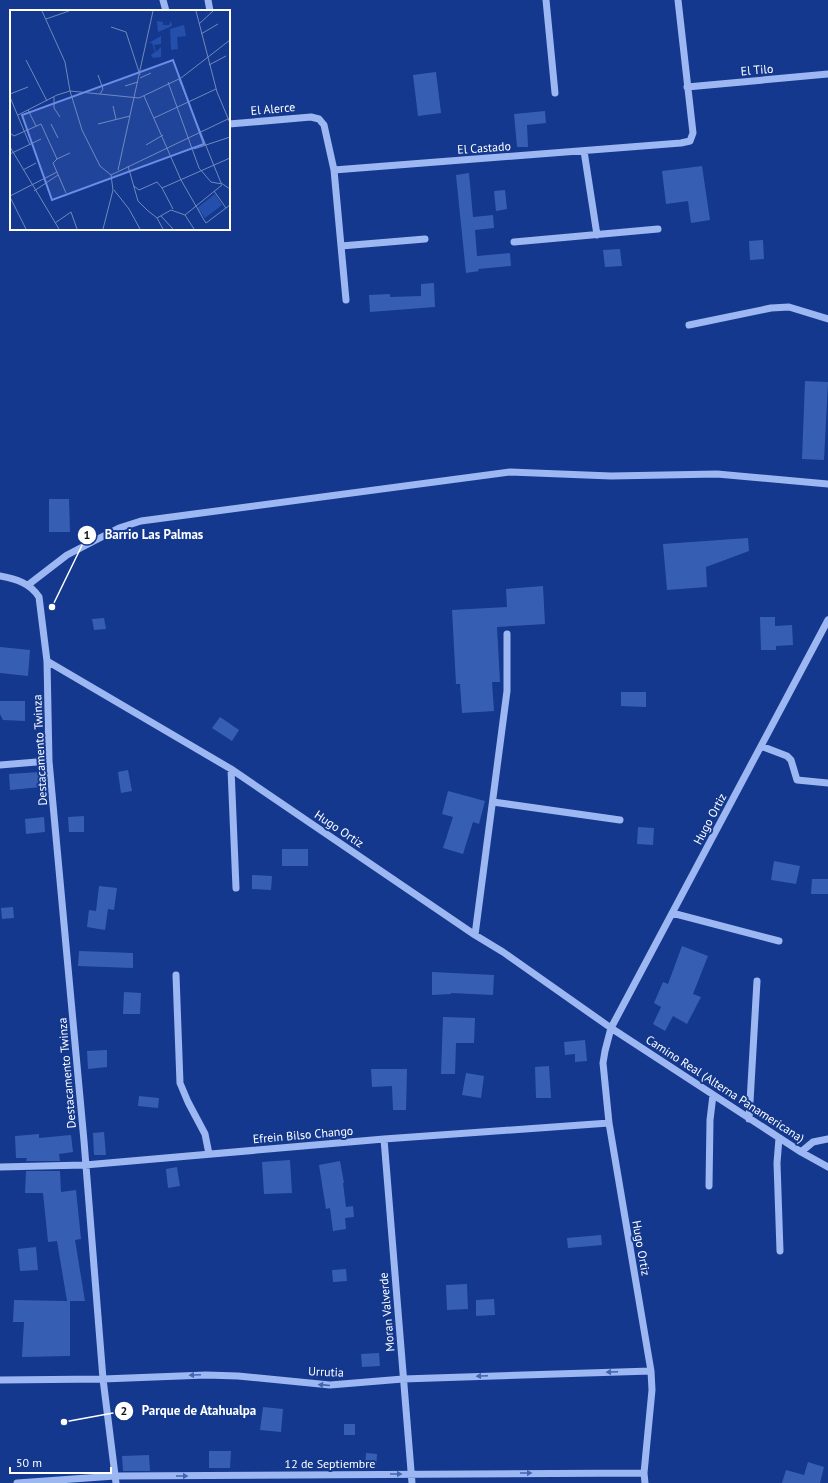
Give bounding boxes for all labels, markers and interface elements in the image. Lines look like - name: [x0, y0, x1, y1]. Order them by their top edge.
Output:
- inset map: [10, 10, 230, 230]
- street label: El Tilo: [740, 61, 774, 78]
- street label: El Alerce: [250, 99, 296, 118]
- street label: El Castado: [457, 138, 511, 157]
- callout: Barrio Las Palmas: [77, 522, 212, 547]
- text: Barrio Las Palmas: [105, 526, 204, 543]
- text: 1: [84, 527, 90, 542]
- street label: Destacamento Twinza: [29, 694, 50, 806]
- street label: Hugo Ortiz: [690, 791, 729, 847]
- street label: Hugo Ortiz: [312, 807, 367, 850]
- street label: Destacamento Twinza: [54, 1017, 79, 1129]
- street label: Camino Real (Alterna Panamericana): [643, 1032, 807, 1146]
- street label: Efrein Bilso Chango: [252, 1123, 354, 1146]
- street label: Hugo Ortiz: [629, 1219, 654, 1277]
- street label: Moran Valverde: [376, 1272, 397, 1352]
- street label: Urrutia: [308, 1363, 344, 1380]
- one-way arrow: [605, 1369, 618, 1375]
- one-way arrow: [188, 1372, 201, 1378]
- one-way arrow: [476, 1373, 488, 1380]
- one-way arrow: [318, 1381, 330, 1388]
- callout: Parque de Atahualpa: [114, 1398, 265, 1423]
- text: Parque de Atahualpa: [142, 1402, 256, 1419]
- text: 2: [121, 1403, 127, 1418]
- scale bar: [10, 1449, 111, 1475]
- text: 50 m: [16, 1455, 42, 1470]
- street label: 12 de Septiembre: [285, 1456, 375, 1471]
- one-way arrow: [520, 1470, 532, 1477]
- one-way arrow: [390, 1471, 403, 1477]
- one-way arrow: [176, 1473, 189, 1479]

